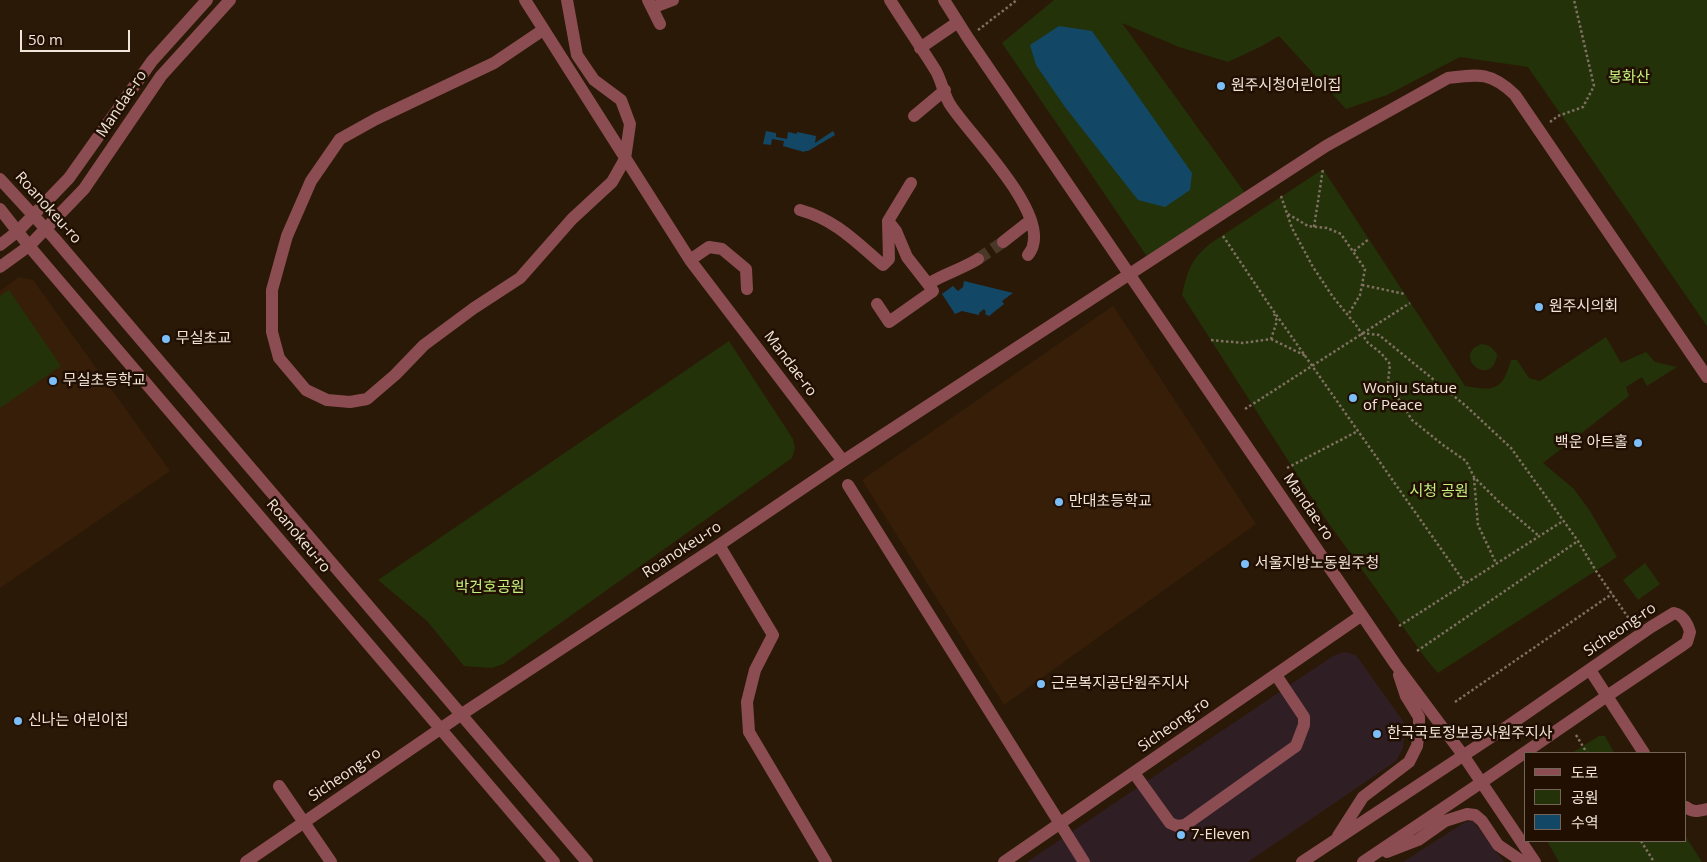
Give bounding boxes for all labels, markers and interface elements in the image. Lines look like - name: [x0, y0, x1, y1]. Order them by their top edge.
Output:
- scale bar: [22, 20, 132, 52]
- text: 50 m: [28, 29, 63, 49]
- street label: Mandae-ro: [93, 67, 151, 141]
- park label: 봉화산: [1608, 69, 1650, 87]
- place label: 원주시청어린이집: [1231, 77, 1341, 95]
- marker: 원주시청어린이집: [1215, 80, 1227, 92]
- street label: Roanokeu-ro: [11, 168, 85, 248]
- place label: 원주시의회: [1549, 298, 1618, 316]
- marker: 원주시의회: [1533, 301, 1545, 313]
- street label: Mandae-ro: [760, 328, 820, 400]
- place label: 무실초교: [176, 330, 231, 348]
- marker: 무실초교: [160, 333, 172, 345]
- place label: 무실초등학교: [63, 372, 146, 390]
- marker: 무실초등학교: [47, 375, 59, 387]
- place label: Wonju Statue of Peace: [1363, 380, 1457, 415]
- marker: Wonju Statue of Peace: [1347, 392, 1359, 404]
- place label: 백운 아트홀: [1555, 434, 1628, 452]
- marker: 백운 아트홀: [1632, 437, 1644, 449]
- street label: Mandae-ro: [1279, 470, 1337, 544]
- park label: 시청 공원: [1409, 483, 1469, 501]
- place label: 만대초등학교: [1069, 493, 1152, 511]
- street label: Roanokeu-ro: [262, 496, 334, 576]
- marker: 만대초등학교: [1053, 496, 1065, 508]
- street label: Roanokeu-ro: [639, 518, 725, 582]
- place label: 서울지방노동원주청: [1255, 555, 1379, 573]
- marker: 서울지방노동원주청: [1239, 558, 1251, 570]
- park label: 박건호공원: [456, 579, 524, 597]
- street label: Sicheong-ro: [1580, 599, 1660, 661]
- place label: 근로복지공단원주지사: [1051, 675, 1189, 693]
- marker: 근로복지공단원주지사: [1035, 678, 1047, 690]
- street label: Sicheong-ro: [1135, 694, 1213, 756]
- place label: 신나는 어린이집: [28, 712, 128, 730]
- marker: 신나는 어린이집: [12, 715, 24, 727]
- place label: 한국국토정보공사원주지사: [1387, 725, 1553, 743]
- marker: 한국국토정보공사원주지사: [1371, 728, 1383, 740]
- street label: Sicheong-ro: [305, 744, 385, 806]
- legend: [1524, 752, 1687, 842]
- text: 도로: [1571, 762, 1599, 782]
- text: 공원: [1571, 787, 1599, 807]
- text: 수역: [1571, 812, 1599, 832]
- place label: 7-Eleven: [1191, 826, 1250, 844]
- marker: 7-Eleven: [1175, 829, 1187, 841]

